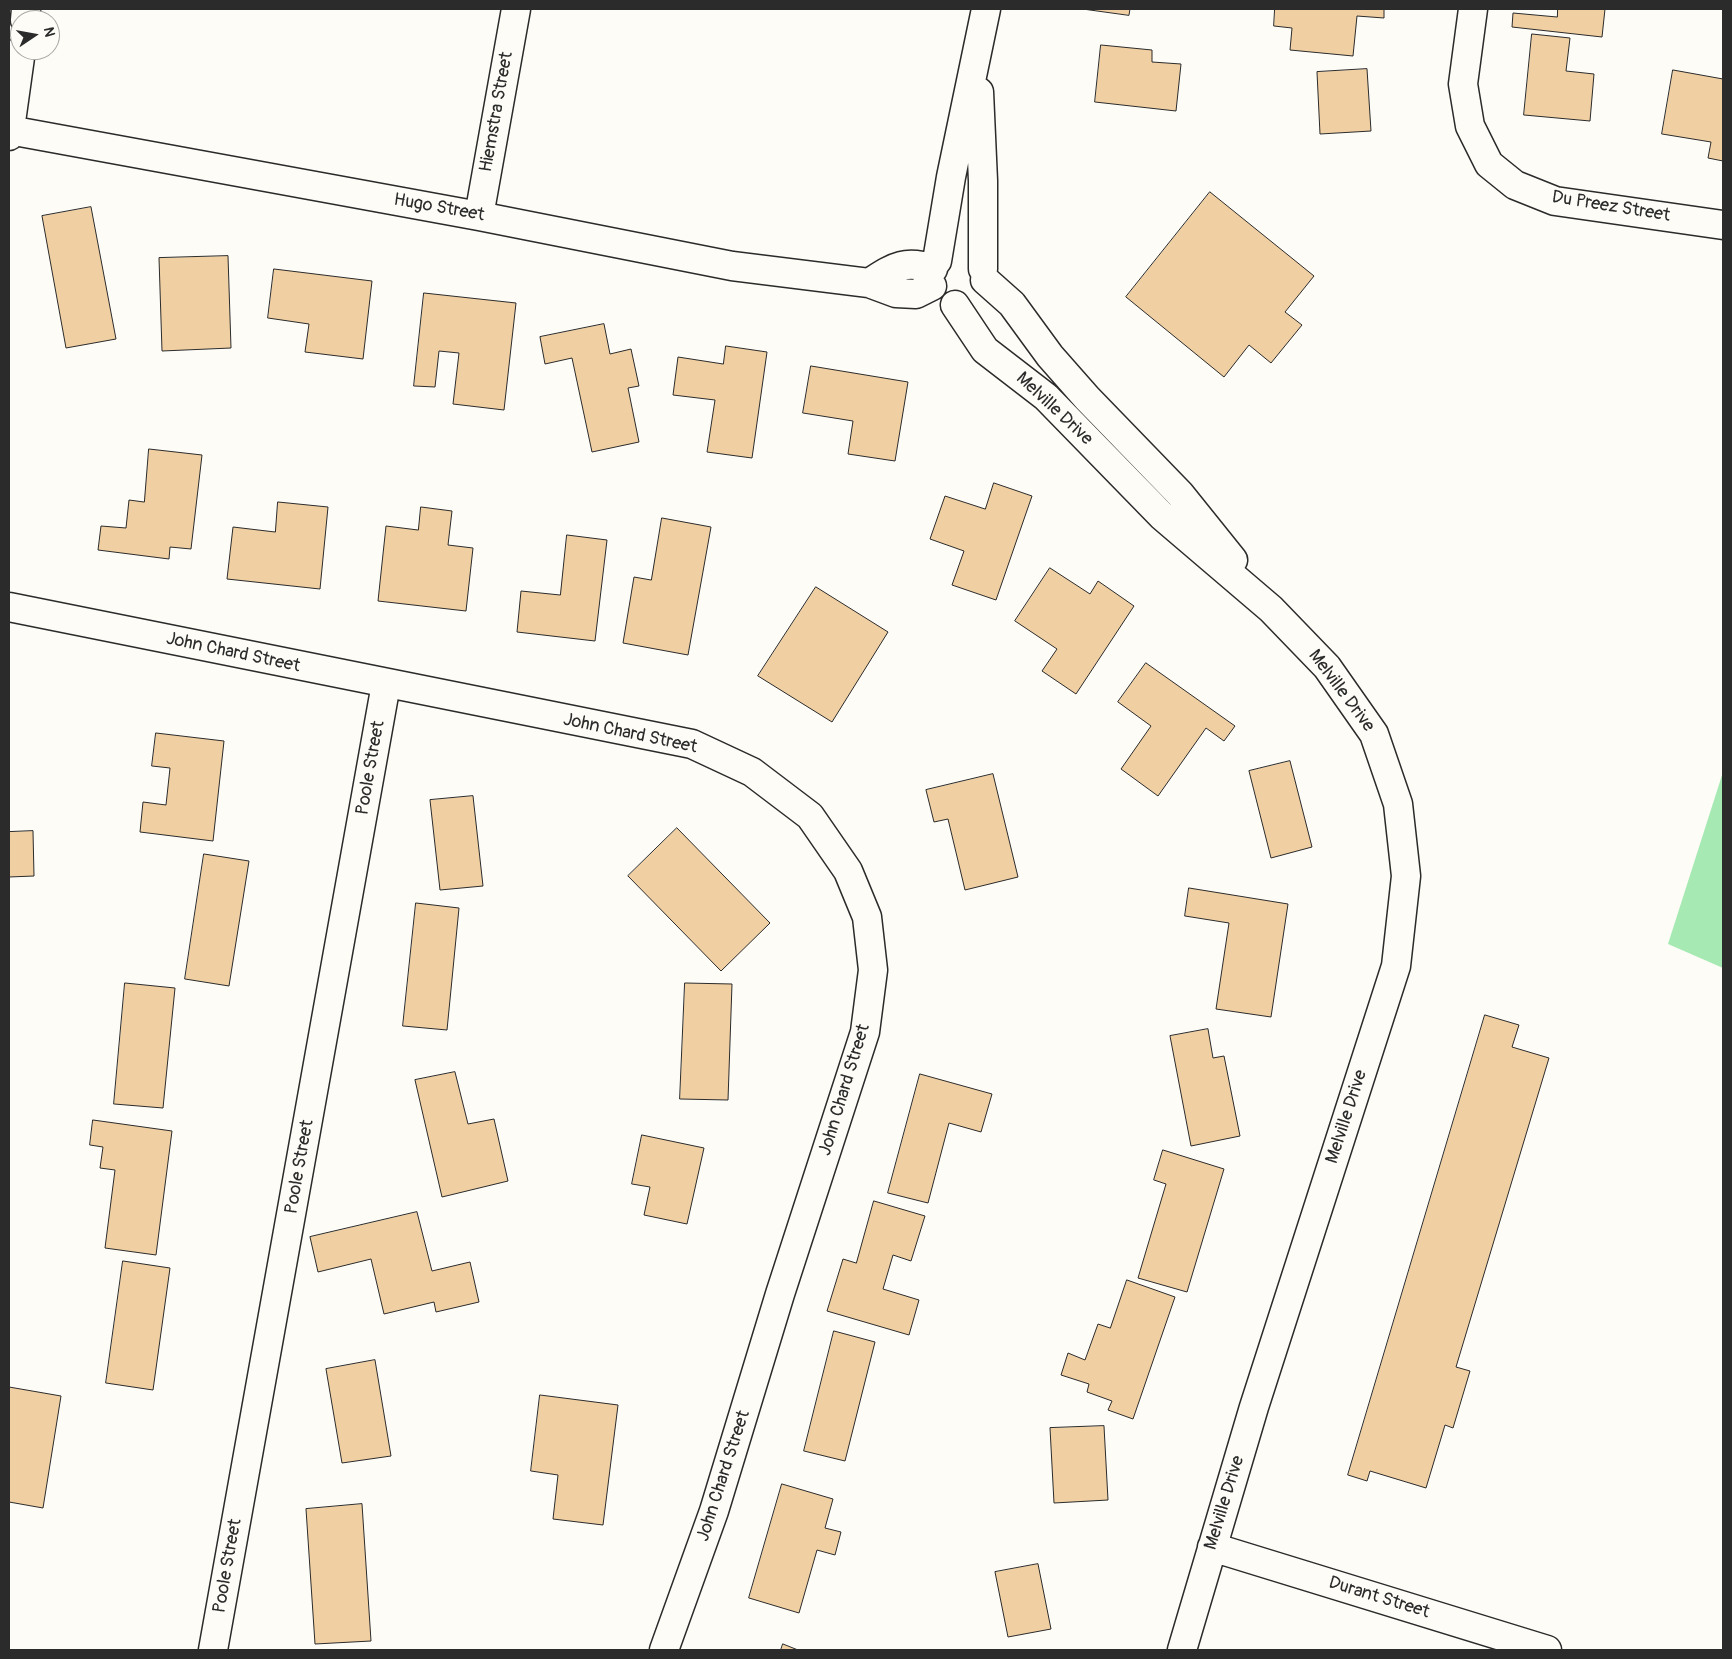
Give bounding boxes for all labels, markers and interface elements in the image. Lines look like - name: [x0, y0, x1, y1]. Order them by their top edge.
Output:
- north arrow: [10, 10, 60, 60]
- text: N: [40, 26, 58, 38]
- street label: Hiemstra Street: [476, 50, 518, 174]
- street label: Du Preez Street: [1550, 187, 1672, 227]
- street label: Hugo Street: [392, 189, 486, 227]
- street label: Melville Drive: [1011, 368, 1097, 450]
- street label: John Chard Street: [164, 628, 302, 678]
- street label: Melville Drive: [1303, 646, 1379, 736]
- street label: John Chard Street: [561, 709, 699, 759]
- street label: Poole Street: [352, 719, 390, 817]
- street label: John Chard Street: [815, 1022, 875, 1158]
- street label: Melville Drive: [1322, 1067, 1372, 1167]
- street label: Poole Street: [281, 1118, 319, 1216]
- street label: John Chard Street: [693, 1408, 755, 1544]
- street label: Melville Drive: [1200, 1453, 1250, 1553]
- street label: Poole Street: [209, 1517, 247, 1615]
- street label: Durant Street: [1326, 1572, 1432, 1624]

